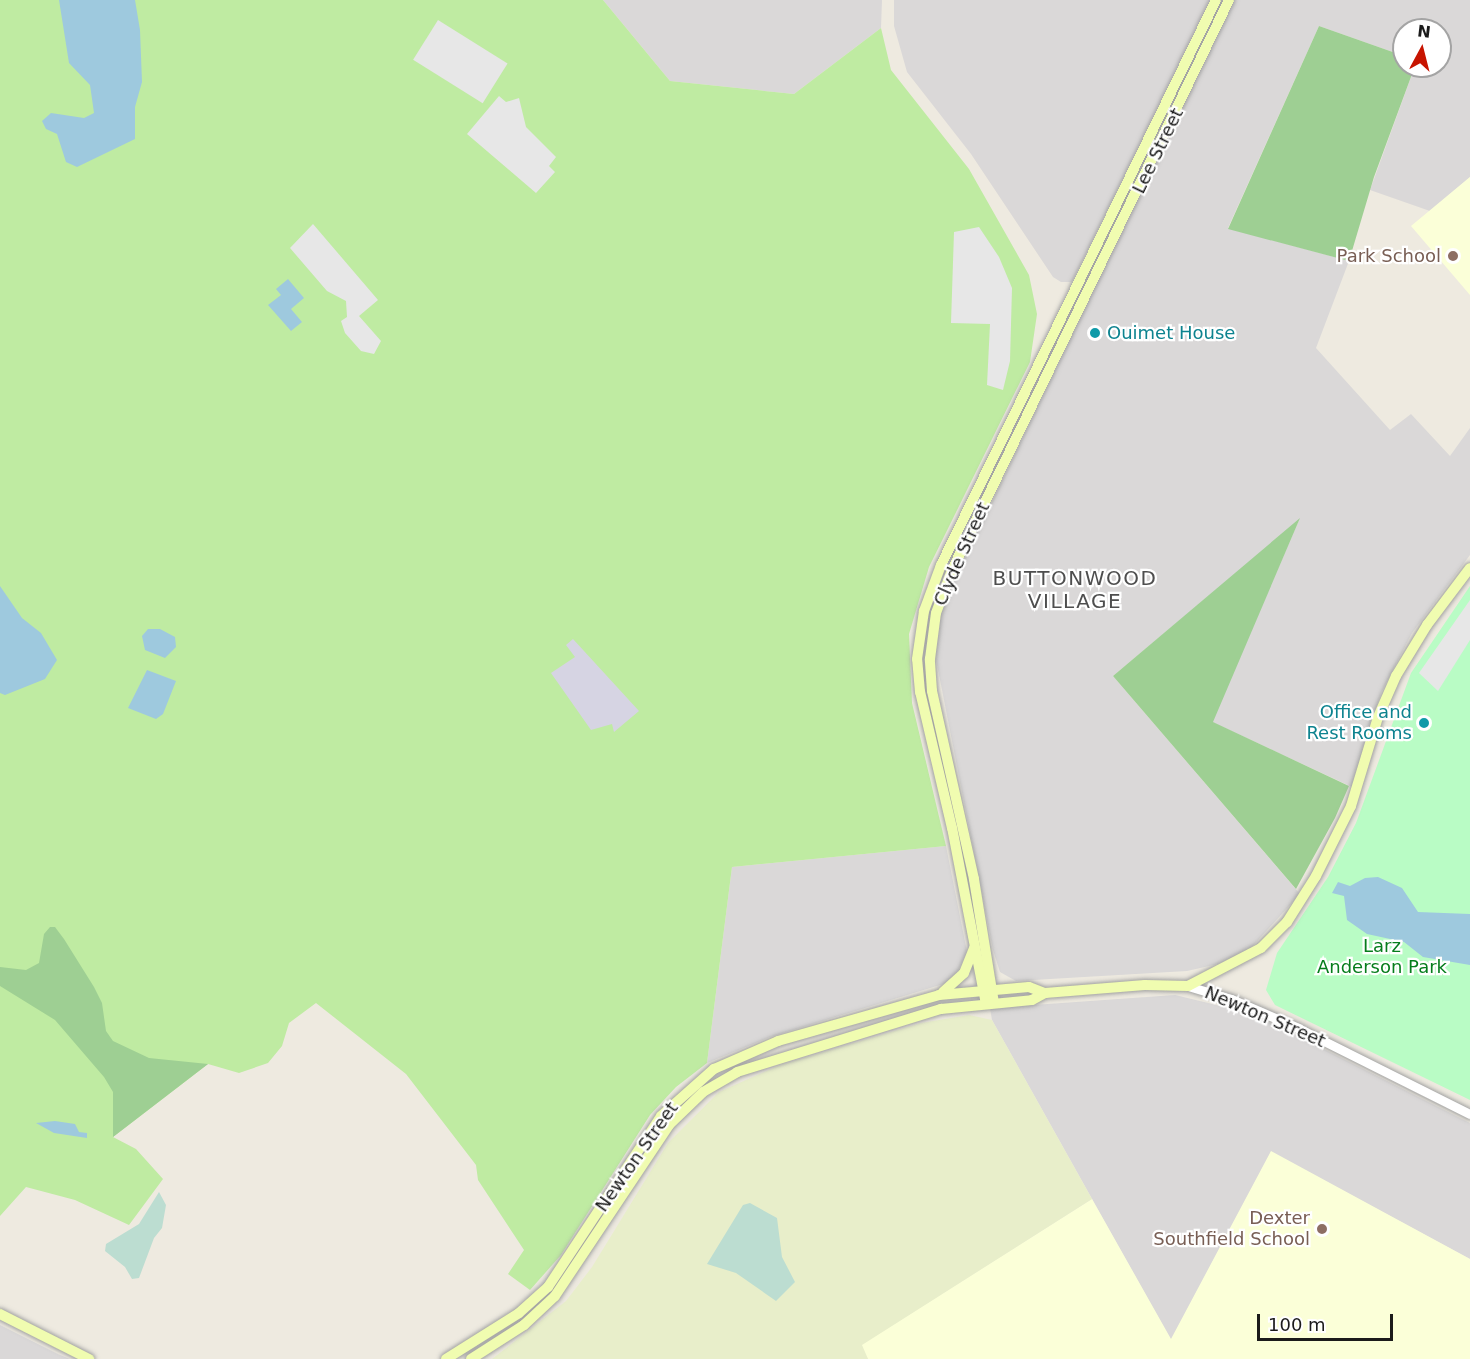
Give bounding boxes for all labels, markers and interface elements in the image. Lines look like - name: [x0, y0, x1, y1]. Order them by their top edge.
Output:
- north arrow: [1392, 18, 1452, 78]
- text: N: [1416, 21, 1432, 42]
- street label: Lee Street: [1128, 105, 1188, 197]
- place label: Park School: [1337, 245, 1441, 267]
- marker: Park School: [1446, 249, 1460, 263]
- place label: Ouimet House: [1107, 322, 1235, 344]
- marker: Ouimet House: [1088, 326, 1102, 340]
- street label: Clyde Street: [930, 499, 994, 609]
- district label: BUTTONWOOD VILLAGE: [993, 566, 1157, 613]
- place label: Office and Rest Rooms: [1306, 702, 1412, 744]
- marker: Office and Rest Rooms: [1417, 716, 1431, 730]
- park label: Larz Anderson Park: [1317, 936, 1447, 978]
- street label: Newton Street: [1201, 982, 1329, 1052]
- street label: Newton Street: [591, 1098, 683, 1216]
- place label: Dexter Southfield School: [1153, 1208, 1310, 1250]
- marker: Dexter Southfield School: [1315, 1222, 1329, 1236]
- scale bar: [1260, 1302, 1396, 1340]
- text: 100 m: [1268, 1314, 1326, 1335]

